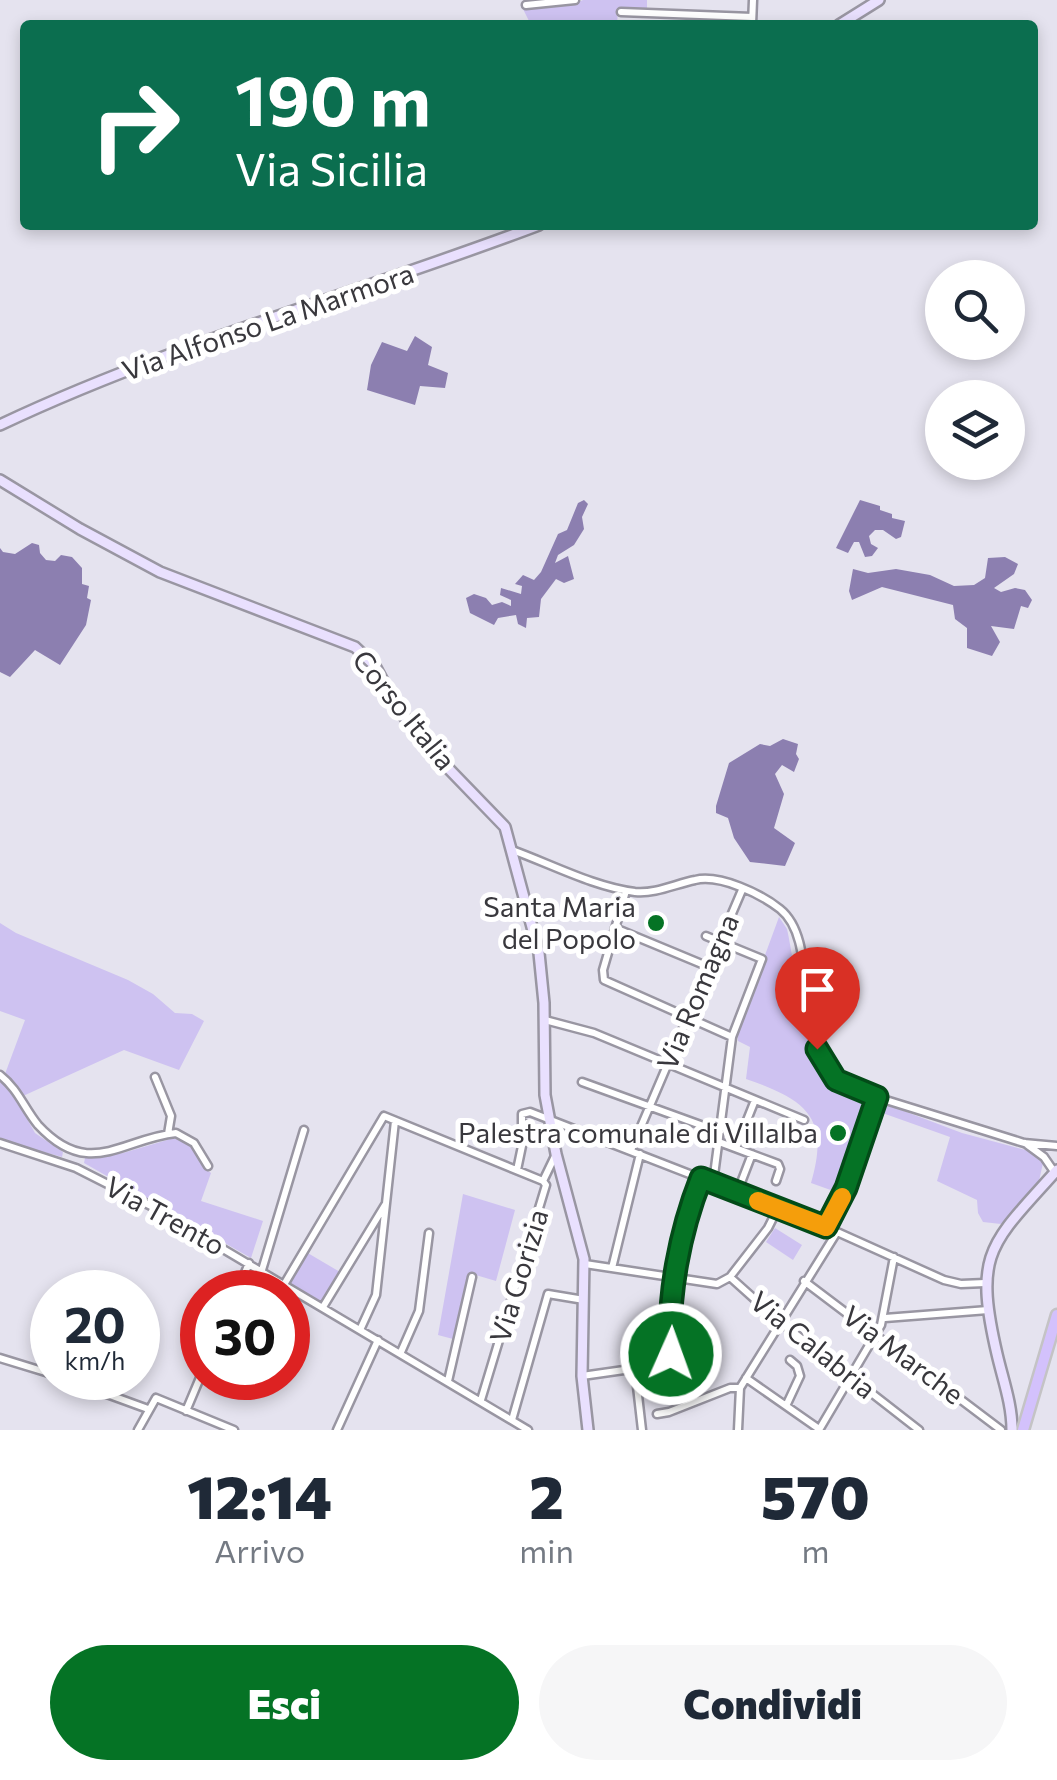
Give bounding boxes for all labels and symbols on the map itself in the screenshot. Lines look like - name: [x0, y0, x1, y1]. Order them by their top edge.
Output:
- street label: Via Alfonso La Marmora: [117, 255, 418, 387]
- street label: Corso Italia: [346, 643, 463, 776]
- place label: Santa Maria del Popolo: [483, 889, 636, 955]
- street label: Via Romagna: [649, 909, 745, 1075]
- marker: Santa Maria del Popolo: [645, 912, 667, 934]
- pin: [775, 947, 860, 1050]
- place label: Palestra comunale di Villalba: [458, 1115, 818, 1149]
- marker: Palestra comunale di Villalba: [827, 1122, 849, 1144]
- street label: Via Trento: [100, 1168, 231, 1262]
- street label: Via Gorizia: [482, 1205, 554, 1347]
- speed limit sign: 30: [180, 1270, 310, 1400]
- street label: Via Calabria: [744, 1283, 883, 1405]
- street label: Via Marche: [836, 1298, 971, 1411]
- position arrow: [619, 1302, 723, 1406]

